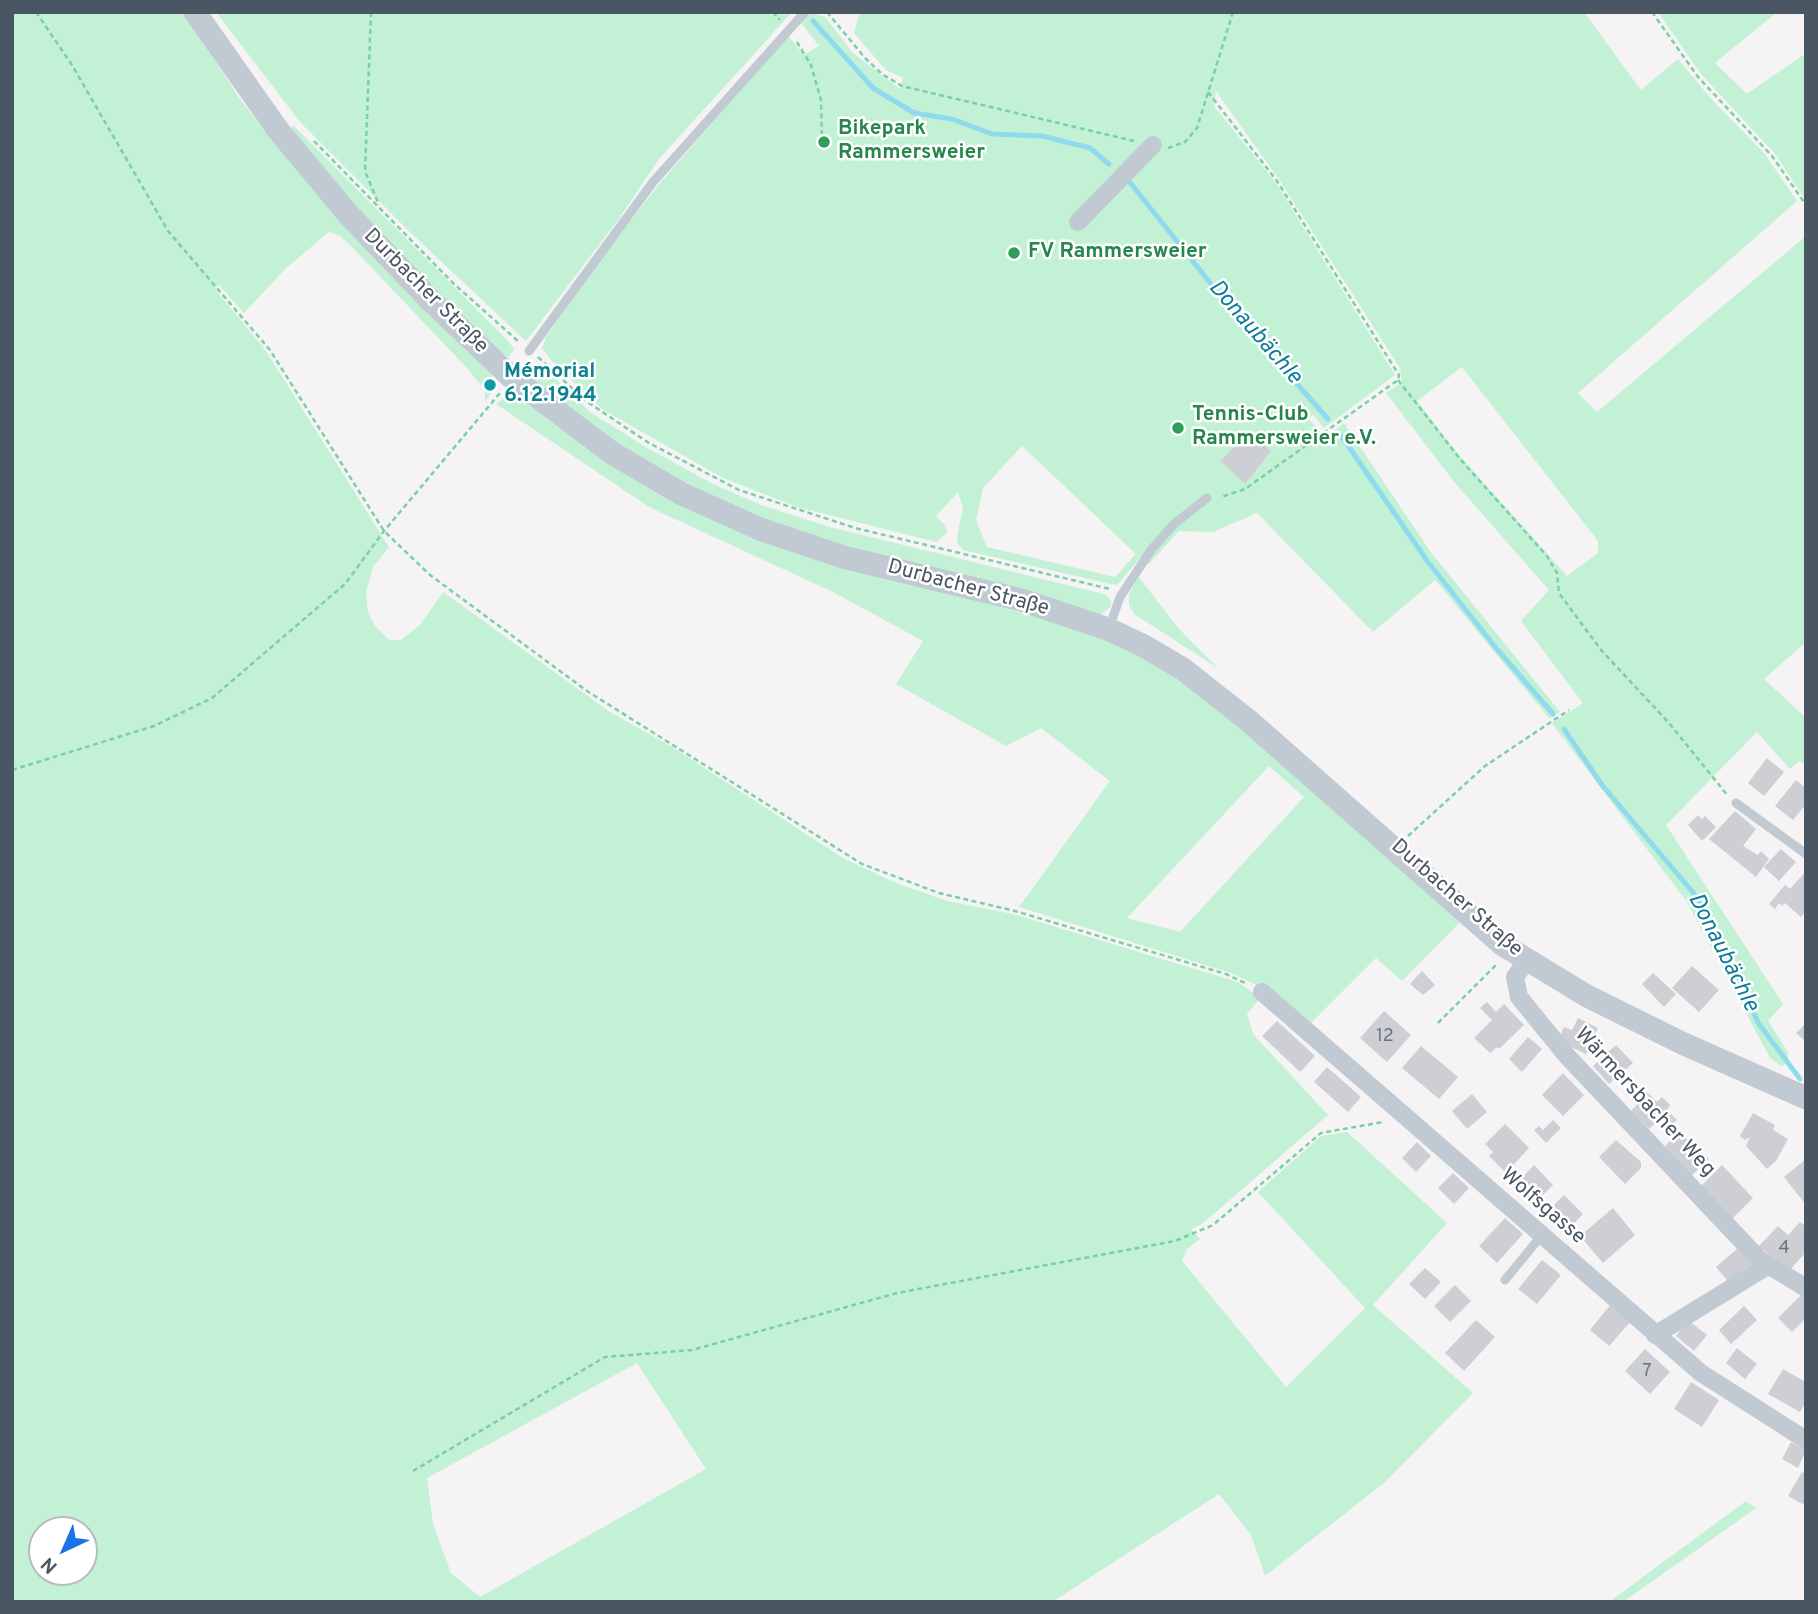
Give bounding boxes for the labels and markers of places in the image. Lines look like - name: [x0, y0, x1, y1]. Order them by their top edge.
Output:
- place label: Bikepark Rammersweier: [838, 117, 985, 167]
- marker: Bikepark Rammersweier: [816, 134, 832, 150]
- place label: FV Rammersweier: [1028, 240, 1206, 266]
- marker: FV Rammersweier: [1006, 245, 1022, 261]
- place label: Mémorial 6.12.1944: [504, 360, 597, 410]
- marker: Mémorial 6.12.1944: [482, 377, 498, 393]
- place label: Tennis-Club Rammersweier e.V.: [1192, 403, 1376, 453]
- marker: Tennis-Club Rammersweier e.V.: [1170, 420, 1186, 436]

